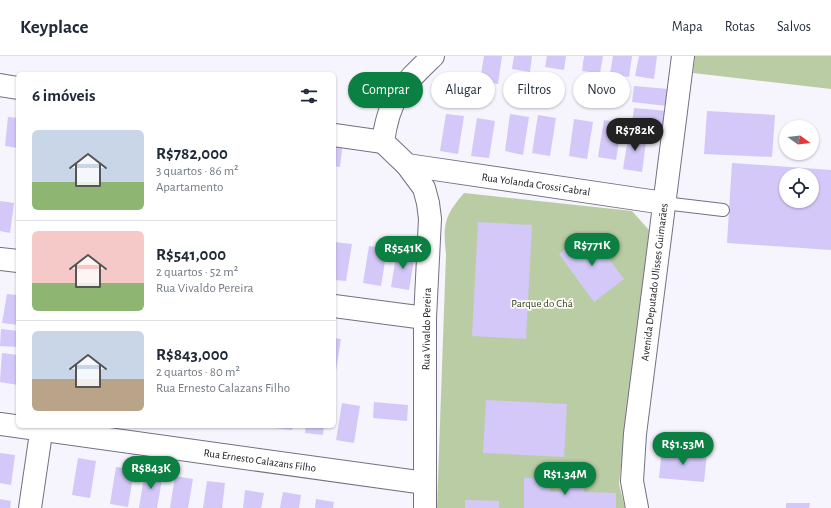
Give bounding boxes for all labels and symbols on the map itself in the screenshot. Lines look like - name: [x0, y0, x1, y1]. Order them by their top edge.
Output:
- pin: R$782K: [602, 118, 668, 152]
- north arrow: [779, 120, 819, 160]
- street label: Rua Yolanda Crossi Cabral: [481, 171, 591, 198]
- street label: Avenida Deputado Ulisses Guimarães: [639, 202, 670, 362]
- pin: R$771K: [559, 233, 625, 267]
- pin: R$541K: [370, 236, 436, 270]
- street label: Rua Vivaldo Pereira: [420, 288, 433, 370]
- park label: Parque do Chá: [511, 298, 573, 309]
- pin: R$1.53M: [646, 432, 720, 466]
- street label: Rua Ernesto Calazans Filho: [203, 447, 317, 474]
- pin: R$843K: [118, 456, 184, 490]
- pin: R$1.34M: [528, 462, 602, 496]

